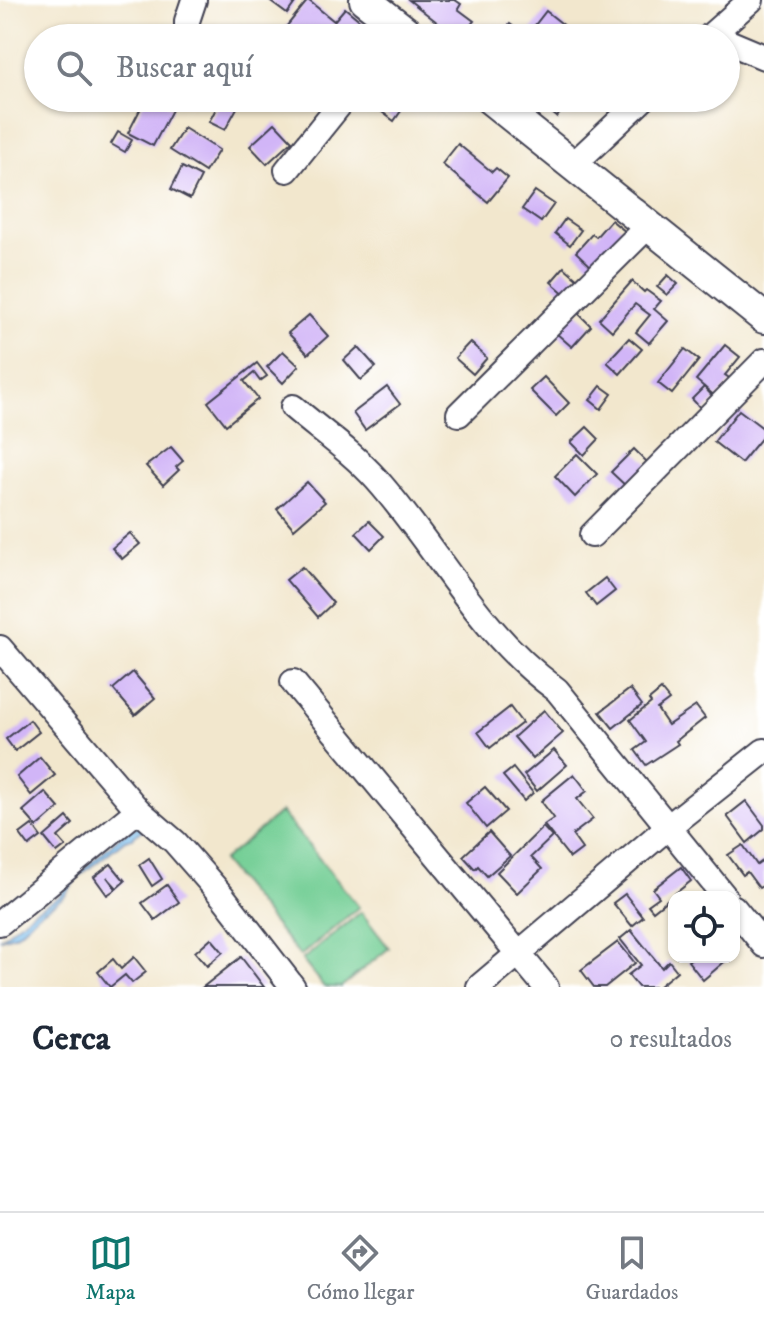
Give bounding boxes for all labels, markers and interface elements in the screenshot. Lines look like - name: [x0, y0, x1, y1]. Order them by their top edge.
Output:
- search box: [24, 24, 740, 112]
- icon: search: [52, 46, 96, 90]
- text: Buscar aquí: [116, 50, 253, 87]
- map controls: [668, 891, 740, 963]
- button: locate: [668, 891, 740, 963]
- text: Cerca: [32, 1018, 110, 1060]
- text: 0 resultados: [609, 1023, 732, 1056]
- tab: Mapa: [86, 1231, 135, 1306]
- tab: Cómo llegar: [307, 1231, 414, 1306]
- tab: Guardados: [586, 1231, 678, 1306]

